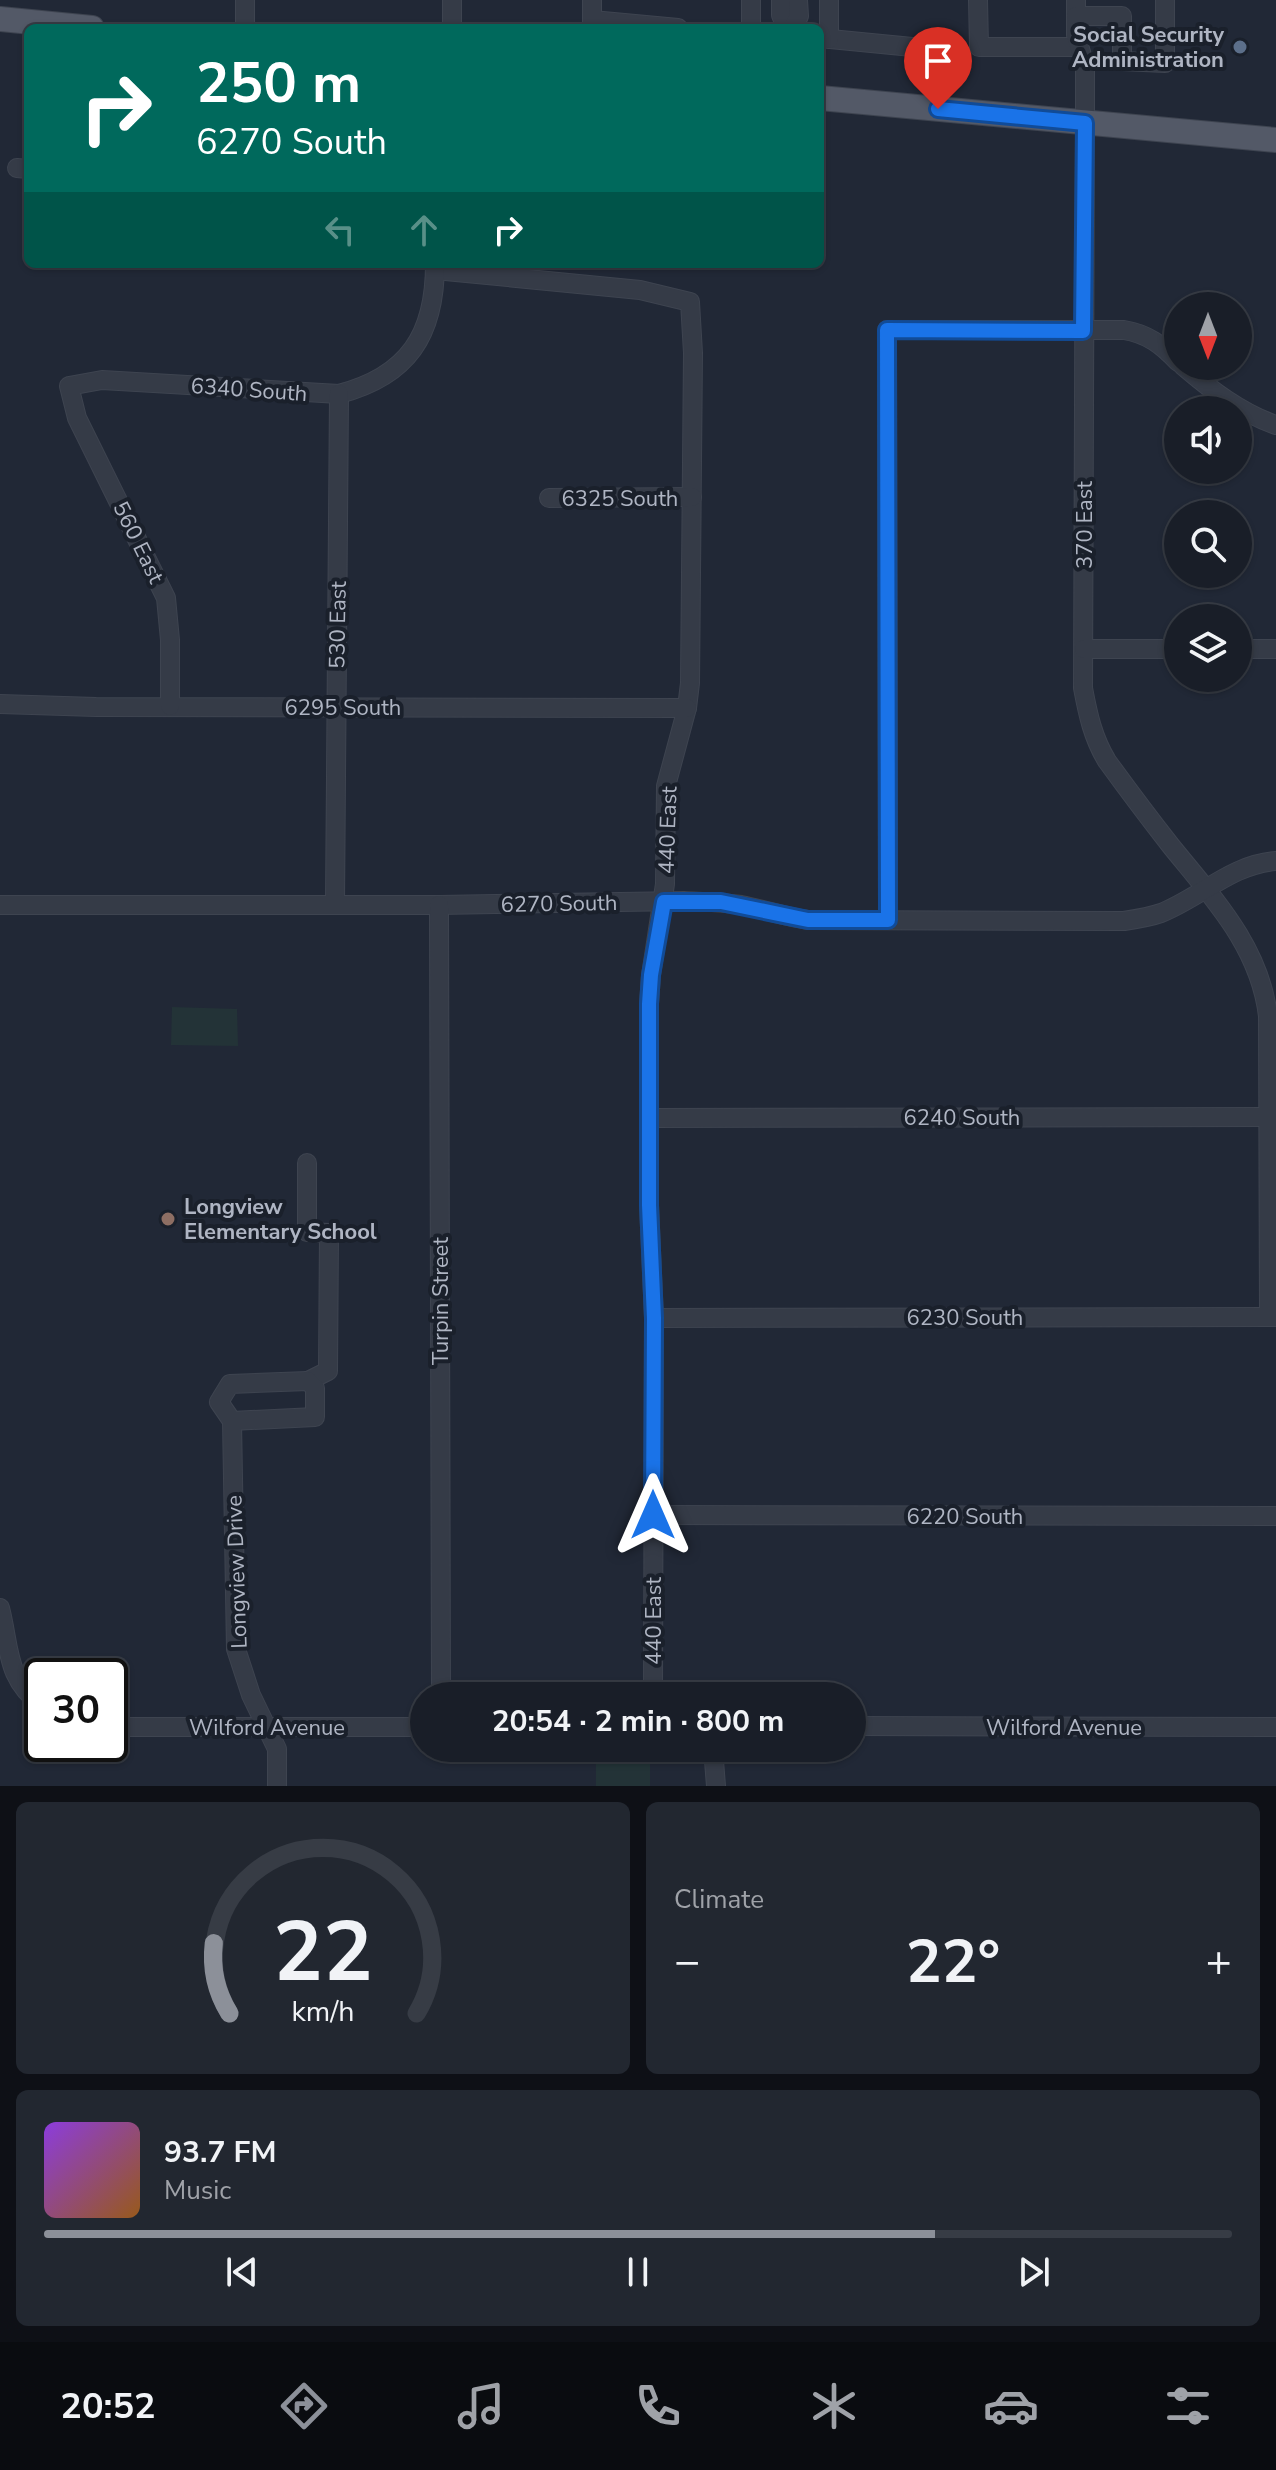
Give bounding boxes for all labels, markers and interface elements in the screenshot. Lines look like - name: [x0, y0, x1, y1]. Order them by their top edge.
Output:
- place label: Social Security Administration: [1072, 20, 1224, 75]
- pin: [904, 27, 972, 109]
- marker: Social Security Administration: [1231, 38, 1249, 56]
- icon: arrive: [916, 39, 960, 83]
- text: 250 m: [196, 45, 361, 122]
- icon: right: [64, 56, 168, 160]
- text: 6270 South: [196, 118, 387, 167]
- icon: left: [318, 208, 362, 252]
- icon: ahead: [402, 208, 446, 252]
- icon: right: [486, 208, 530, 252]
- north arrow: [1164, 292, 1252, 380]
- map controls: [1164, 292, 1252, 692]
- street label: 6340 South: [190, 371, 308, 409]
- button: sound: [1164, 396, 1252, 484]
- street label: 370 East: [1070, 481, 1100, 569]
- street label: 6325 South: [562, 484, 678, 514]
- street label: 560 East: [105, 496, 171, 589]
- button: search: [1164, 500, 1252, 588]
- street label: 530 East: [322, 581, 354, 669]
- button: layers: [1164, 604, 1252, 692]
- street label: 6295 South: [285, 693, 401, 723]
- street label: 440 East: [651, 785, 685, 874]
- street label: 6270 South: [500, 888, 618, 920]
- street label: 6240 South: [904, 1103, 1020, 1133]
- place label: Longview Elementary School: [184, 1192, 377, 1247]
- marker: Longview Elementary School: [159, 1210, 177, 1228]
- street label: Turpin Street: [426, 1237, 456, 1365]
- street label: 6230 South: [907, 1303, 1023, 1333]
- position arrow: [611, 1473, 695, 1557]
- street label: Longview Drive: [219, 1495, 255, 1649]
- street label: 6220 South: [907, 1502, 1023, 1532]
- street label: 440 East: [639, 1577, 669, 1665]
- speed limit sign: 30: [24, 1658, 128, 1762]
- text: 20:54 · 2 min · 800 m: [492, 1701, 784, 1742]
- street label: Wilford Avenue: [189, 1713, 345, 1743]
- street label: Wilford Avenue: [986, 1713, 1142, 1743]
- text: Climate: [674, 1882, 764, 1917]
- text: 22: [273, 1896, 373, 2009]
- text: 22°: [906, 1921, 1000, 2003]
- text: −: [674, 1932, 700, 1992]
- text: +: [1206, 1932, 1232, 1992]
- text: km/h: [292, 1992, 354, 2031]
- text: 93.7 FM: [164, 2132, 276, 2173]
- text: Music: [164, 2173, 231, 2208]
- icon: previous: [220, 2250, 264, 2294]
- icon: pause: [616, 2250, 660, 2294]
- icon: next: [1012, 2250, 1056, 2294]
- icon: directions: [276, 2378, 332, 2434]
- icon: music: [453, 2378, 509, 2434]
- icon: phone: [630, 2378, 686, 2434]
- icon: climate: [806, 2378, 862, 2434]
- icon: car: [983, 2378, 1039, 2434]
- icon: filters: [1160, 2378, 1216, 2434]
- text: 20:52: [60, 2382, 156, 2431]

